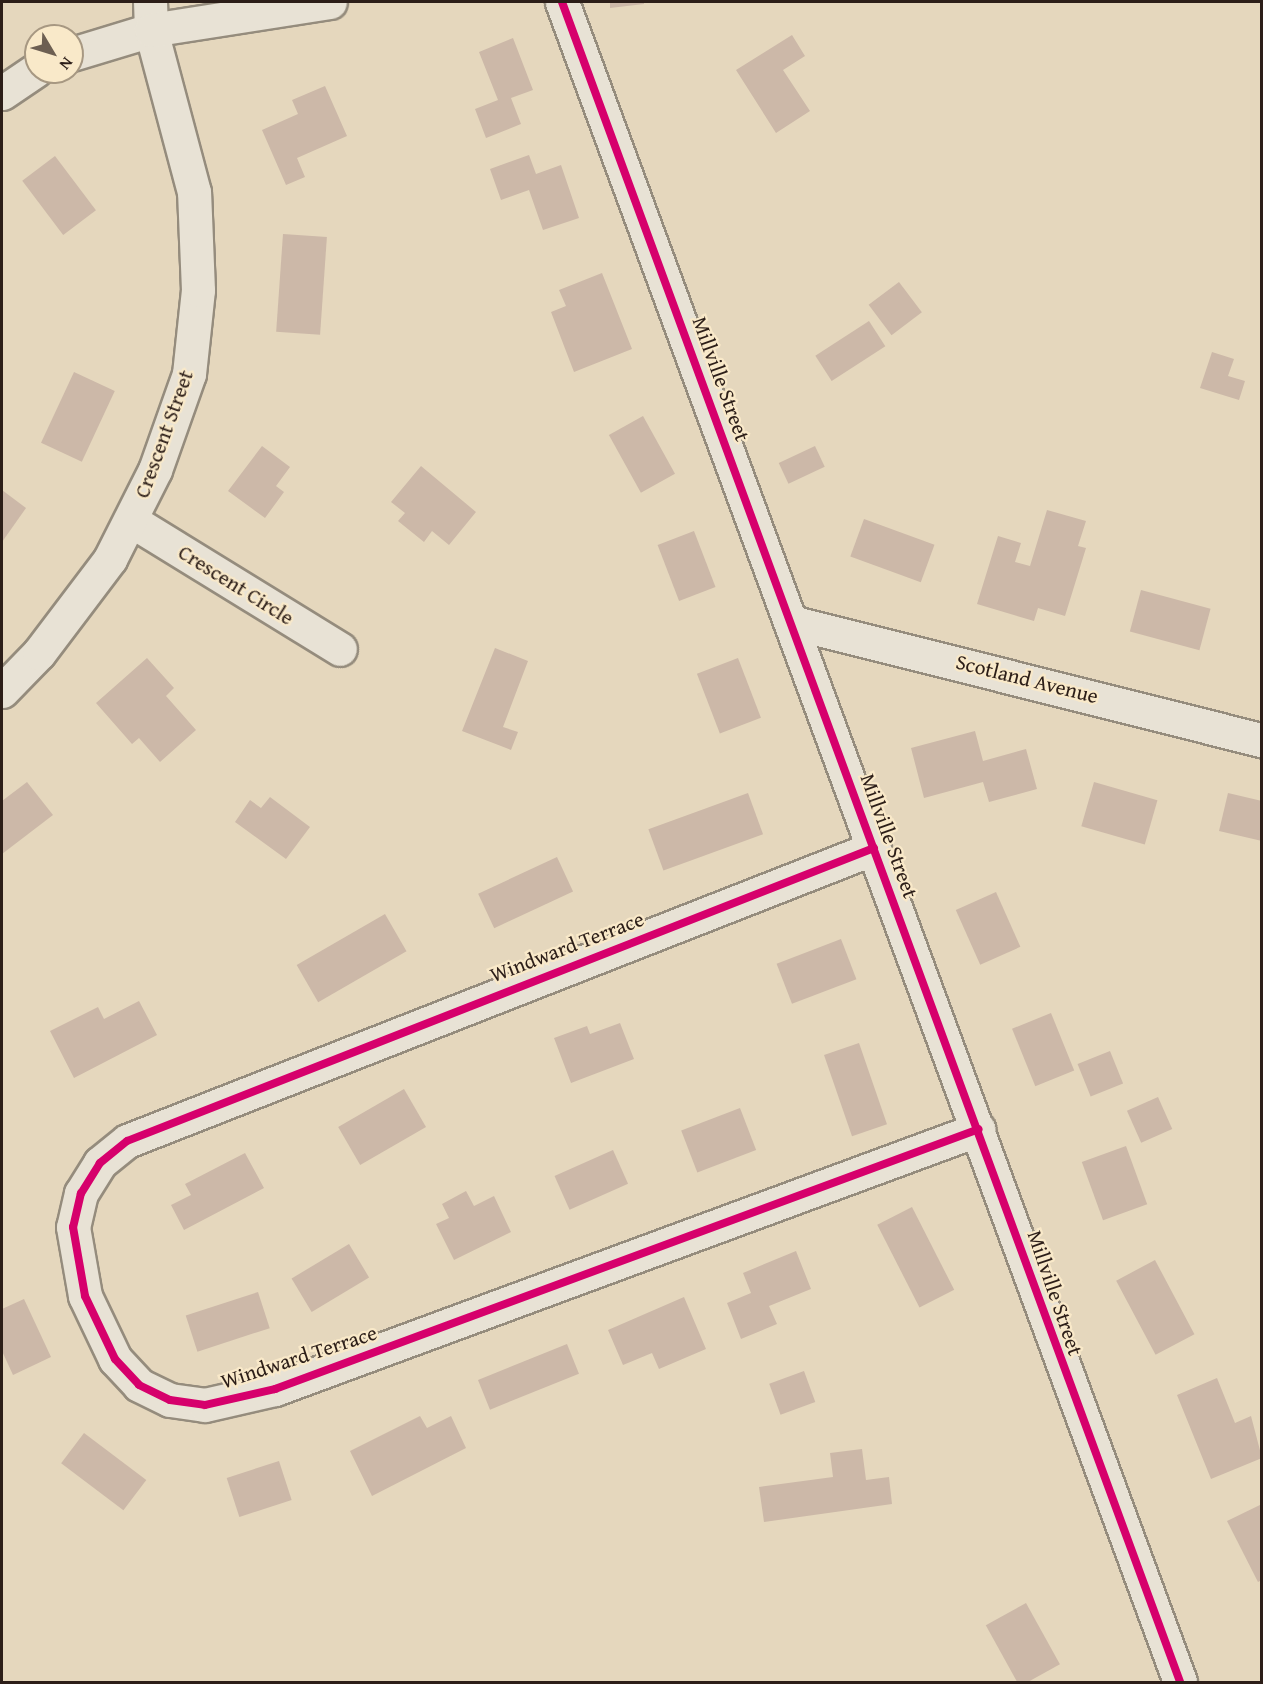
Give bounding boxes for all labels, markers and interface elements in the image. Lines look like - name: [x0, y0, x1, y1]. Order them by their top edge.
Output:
- north arrow: [24, 24, 84, 84]
- text: N: [54, 52, 79, 75]
- street label: Millville Street: [687, 313, 755, 445]
- street label: Crescent Street: [129, 367, 199, 501]
- street label: Crescent Circle: [174, 540, 298, 630]
- street label: Scotland Avenue: [953, 649, 1101, 709]
- street label: Millville Street: [855, 770, 923, 902]
- street label: Windward Terrace: [487, 906, 647, 988]
- street label: Millville Street: [1022, 1227, 1088, 1359]
- street label: Windward Terrace: [218, 1320, 380, 1394]

